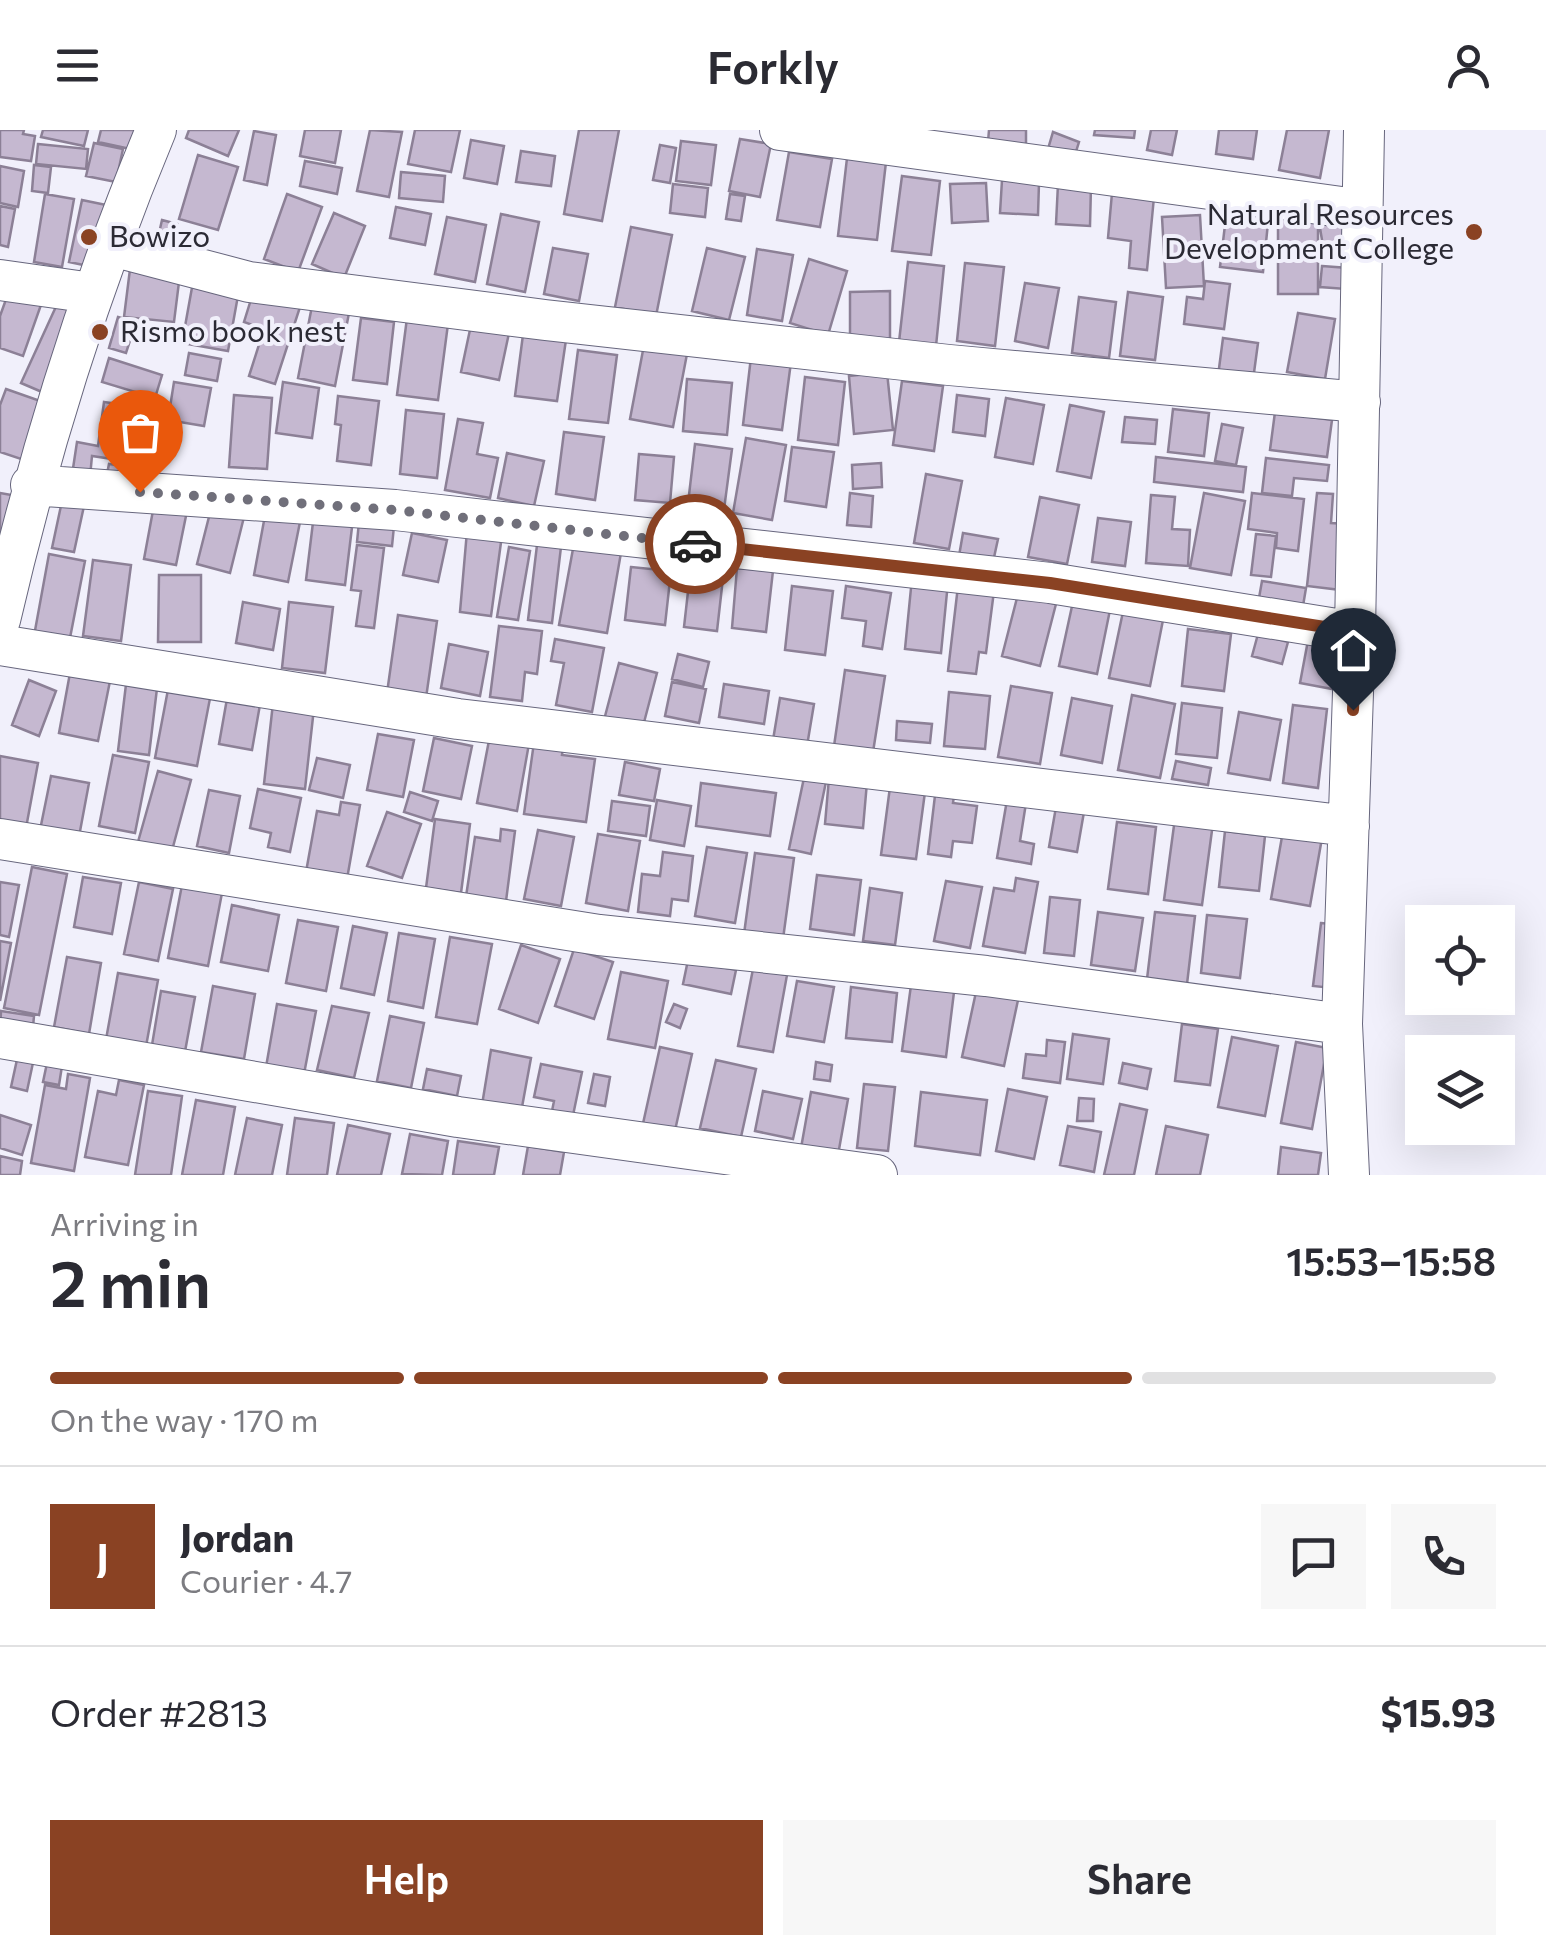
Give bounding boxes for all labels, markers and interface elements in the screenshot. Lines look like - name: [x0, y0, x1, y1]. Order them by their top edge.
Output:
- icon: menu: [50, 38, 105, 93]
- text: Forkly: [707, 38, 839, 93]
- icon: person: [1441, 38, 1496, 93]
- place label: Natural Resources Development College: [1164, 194, 1454, 265]
- place label: Bowizo: [109, 216, 210, 253]
- marker: Natural Resources Development College: [1463, 221, 1485, 243]
- marker: Bowizo: [78, 226, 100, 248]
- place label: Rismo book nest: [120, 311, 346, 348]
- marker: Rismo book nest: [89, 321, 111, 343]
- pin: [98, 390, 183, 493]
- icon: bag: [113, 405, 168, 460]
- courier: [645, 494, 745, 594]
- icon: car: [668, 517, 723, 572]
- pin: [1311, 608, 1396, 711]
- icon: home: [1326, 623, 1381, 678]
- map controls: [1405, 905, 1515, 1145]
- button: locate: [1405, 905, 1515, 1015]
- button: layers: [1405, 1035, 1515, 1145]
- text: Arriving in: [50, 1203, 199, 1243]
- text: 15:53–15:58: [1286, 1237, 1496, 1284]
- text: 2 min: [50, 1241, 211, 1320]
- text: On the way · 170 m: [50, 1399, 319, 1439]
- button: chat: [1261, 1504, 1366, 1609]
- button: phone: [1391, 1504, 1496, 1609]
- text: Jordan: [180, 1513, 294, 1560]
- text: J: [96, 1533, 109, 1580]
- text: Courier · 4.7: [180, 1560, 353, 1600]
- text: Order #2813: [50, 1688, 268, 1735]
- text: $15.93: [1380, 1688, 1496, 1735]
- button: Help: [50, 1820, 763, 1935]
- button: Share: [783, 1820, 1496, 1935]

